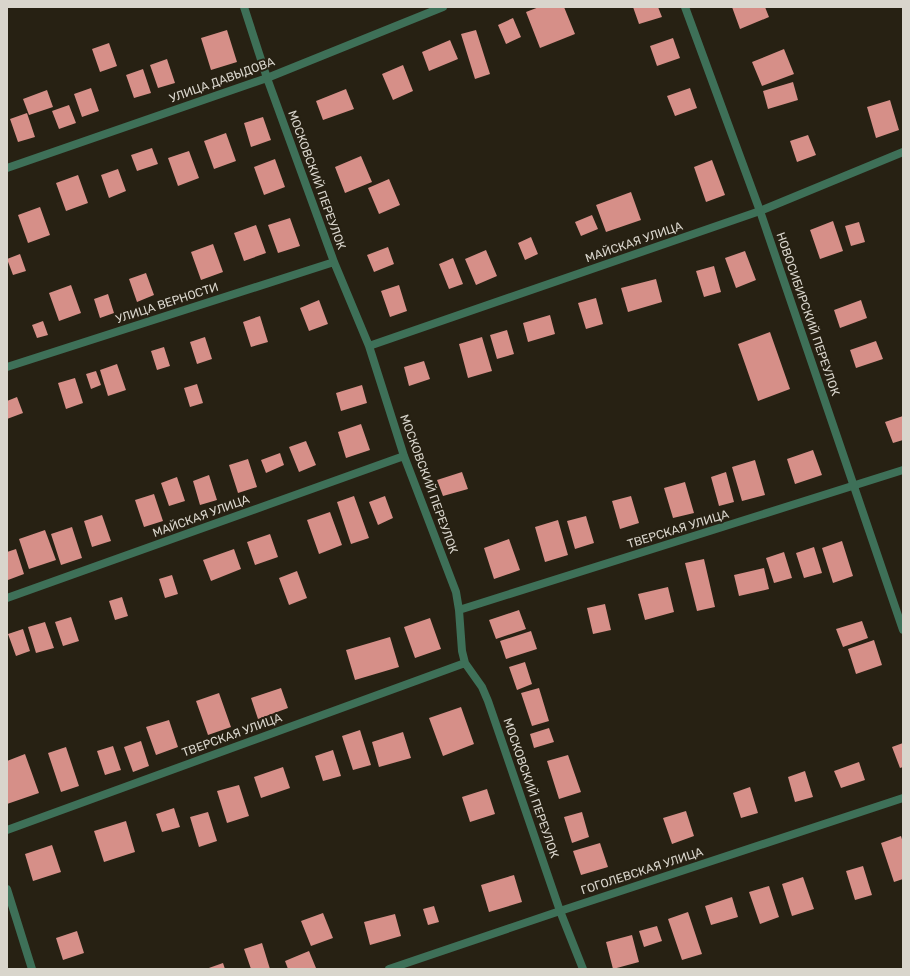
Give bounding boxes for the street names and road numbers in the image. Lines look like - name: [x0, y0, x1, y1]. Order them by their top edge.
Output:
- street label: УЛИЦА ДАВЫДОВА: [167, 54, 277, 106]
- street label: МОСКОВСКИЙ ПЕРЕУЛОК: [285, 108, 349, 252]
- street label: МАЙСКАЯ УЛИЦА: [584, 219, 684, 265]
- street label: НОВОСИБИРСКИЙ ПЕРЕУЛОК: [773, 230, 843, 398]
- street label: УЛИЦА ВЕРНОСТИ: [114, 280, 220, 326]
- street label: МОСКОВСКИЙ ПЕРЕУЛОК: [397, 412, 461, 556]
- street label: МАЙСКАЯ УЛИЦА: [151, 492, 251, 540]
- street label: ТВЕРСКАЯ УЛИЦА: [626, 507, 730, 551]
- street label: ТВЕРСКАЯ УЛИЦА: [180, 710, 284, 760]
- street label: МОСКОВСКИЙ ПЕРЕУЛОК: [500, 716, 562, 860]
- street label: ГОГОЛЕВСКАЯ УЛИЦА: [579, 845, 705, 897]

